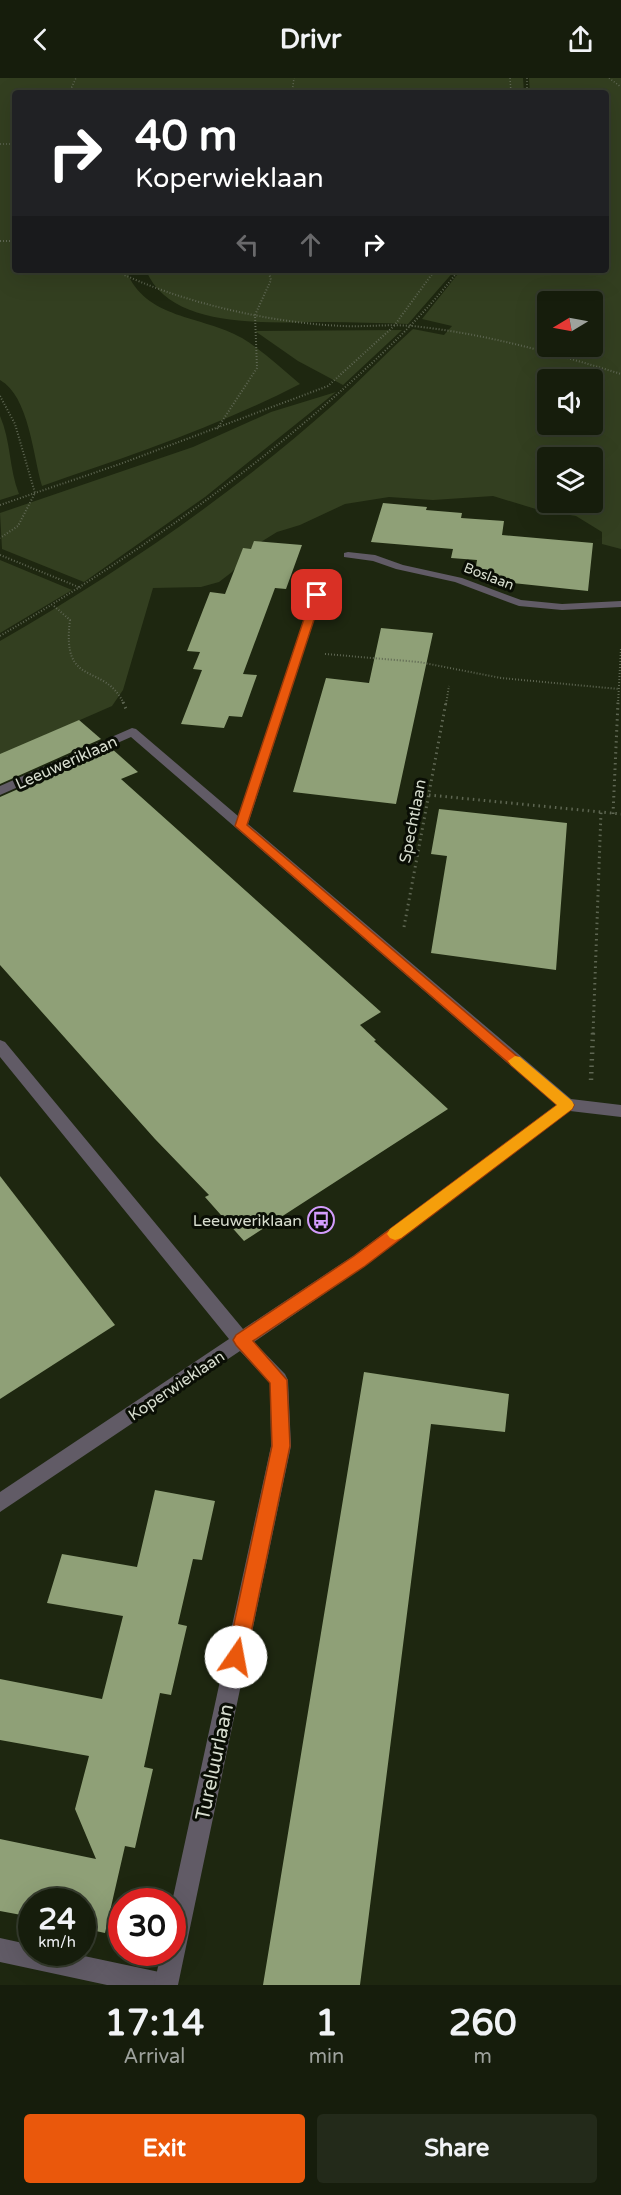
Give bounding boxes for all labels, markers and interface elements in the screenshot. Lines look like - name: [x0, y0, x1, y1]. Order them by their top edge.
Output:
- icon: back: [24, 23, 57, 56]
- text: Drivr: [280, 23, 341, 56]
- icon: share: [564, 23, 597, 56]
- text: 40 m: [135, 111, 237, 162]
- icon: right: [36, 114, 114, 192]
- text: Koperwieklaan: [135, 162, 324, 195]
- icon: left: [231, 228, 264, 261]
- icon: ahead: [294, 228, 327, 261]
- icon: right: [357, 228, 390, 261]
- north arrow: [537, 291, 603, 357]
- map controls: [537, 291, 603, 513]
- button: sound: [537, 369, 603, 435]
- button: layers: [537, 447, 603, 513]
- street label: Boslaan: [461, 559, 516, 594]
- pin: [291, 569, 342, 620]
- icon: arrive: [300, 578, 333, 611]
- street label: Leeuweriklaan: [12, 732, 120, 794]
- street label: Spechtlaan: [395, 778, 431, 865]
- bus stop icon: Leeuweriklaan: [306, 1205, 336, 1235]
- place label: Leeuweriklaan: [193, 1211, 302, 1231]
- street label: Koperwieklaan: [125, 1346, 229, 1425]
- position arrow: [204, 1625, 268, 1689]
- street label: Tureluurlaan: [191, 1702, 239, 1823]
- speed limit sign: 30: [108, 1888, 186, 1966]
- text: 24: [38, 1901, 76, 1938]
- text: km/h: [38, 1933, 76, 1951]
- text: 17:14: [104, 2002, 204, 2045]
- text: 1: [315, 2002, 338, 2045]
- text: 260: [449, 2002, 517, 2045]
- text: Arrival: [123, 2045, 185, 2069]
- text: min: [309, 2045, 344, 2069]
- text: m: [473, 2045, 492, 2069]
- button: Exit: [24, 2114, 305, 2183]
- button: Share: [317, 2114, 597, 2183]

